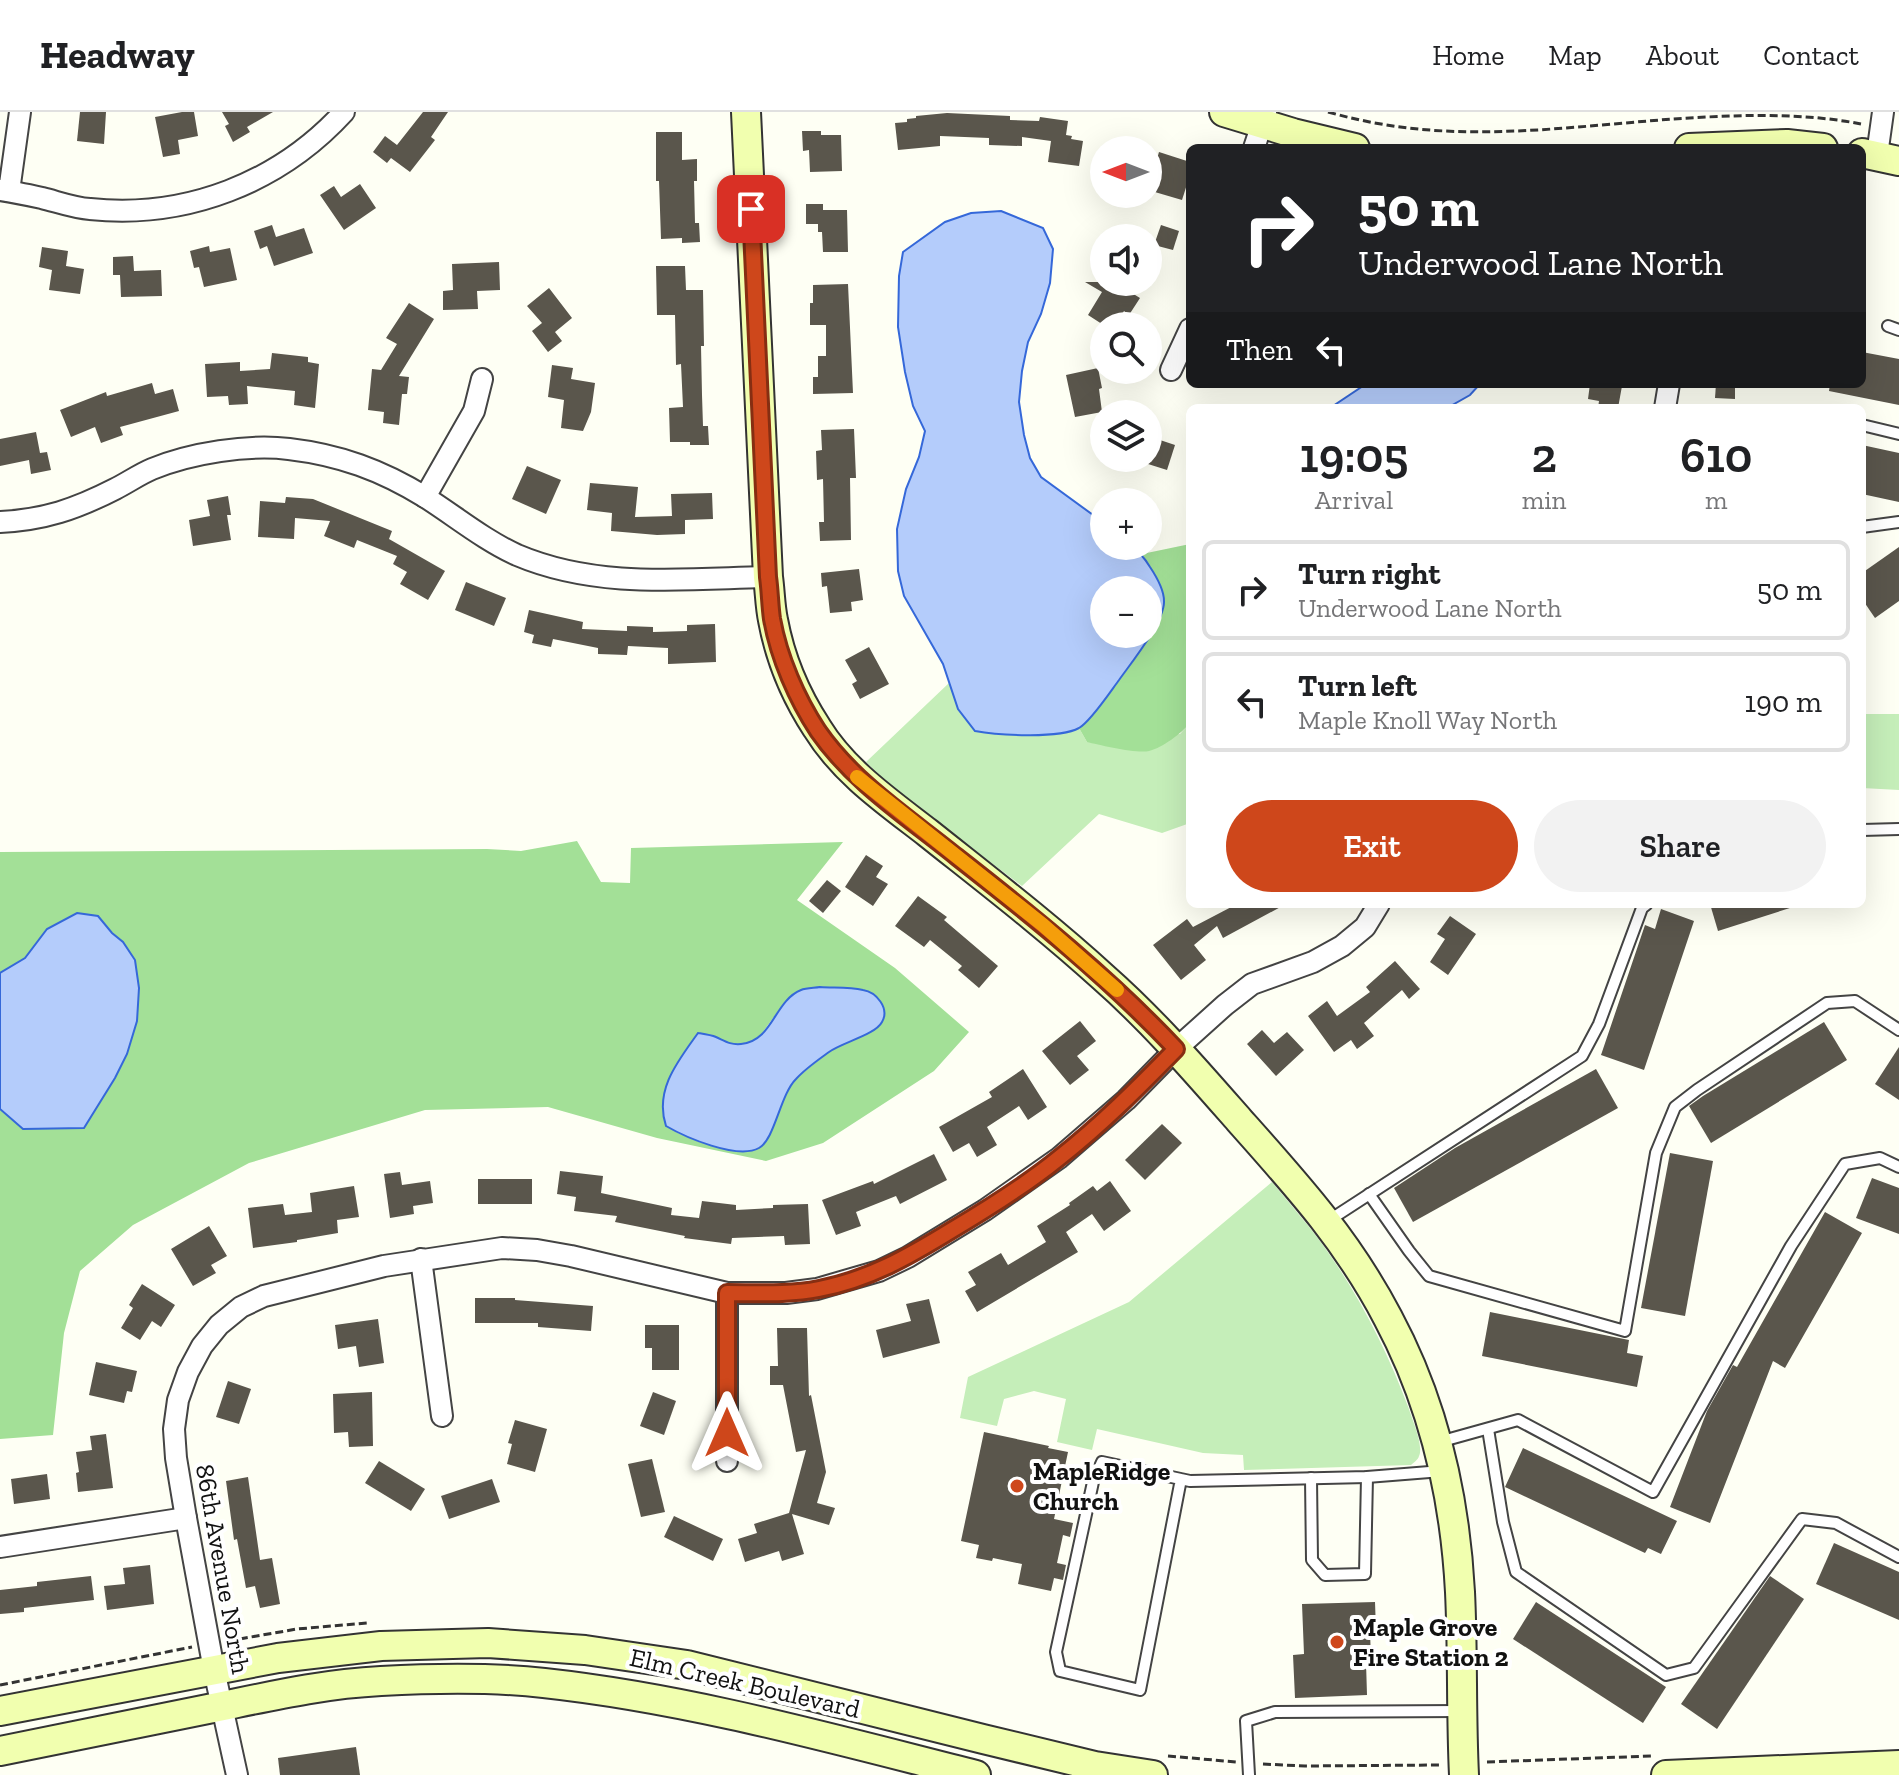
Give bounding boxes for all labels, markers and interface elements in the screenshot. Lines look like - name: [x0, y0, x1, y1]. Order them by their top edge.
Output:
- text: Headway: [40, 32, 195, 78]
- text: Home: [1432, 39, 1504, 72]
- text: Map: [1548, 39, 1602, 72]
- text: About: [1646, 39, 1719, 72]
- text: Contact: [1763, 39, 1859, 72]
- north arrow: [1090, 136, 1162, 208]
- map controls: [1090, 136, 1162, 648]
- text: 50 m: [1358, 173, 1479, 240]
- pin: [717, 175, 785, 243]
- icon: right: [1226, 176, 1330, 280]
- icon: arrive: [729, 187, 773, 231]
- button: sound: [1090, 224, 1162, 296]
- text: Underwood Lane North: [1358, 241, 1723, 284]
- button: search: [1090, 312, 1162, 384]
- icon: left: [1309, 328, 1353, 372]
- text: Then: [1226, 332, 1293, 368]
- button: layers: [1090, 400, 1162, 472]
- text: 19:05: [1300, 427, 1408, 484]
- text: 2: [1531, 427, 1557, 484]
- text: 610: [1680, 427, 1752, 484]
- text: Arrival: [1315, 484, 1393, 516]
- text: min: [1522, 484, 1566, 516]
- text: m: [1705, 484, 1727, 516]
- button: +: [1090, 488, 1162, 560]
- text: Turn right: [1298, 556, 1440, 592]
- icon: right: [1230, 568, 1274, 612]
- text: 50 m: [1757, 572, 1822, 608]
- button: −: [1090, 576, 1162, 648]
- text: Underwood Lane North: [1298, 592, 1562, 624]
- text: Turn left: [1298, 668, 1417, 704]
- icon: left: [1230, 680, 1274, 724]
- text: 190 m: [1745, 684, 1822, 720]
- text: Maple Knoll Way North: [1298, 704, 1557, 736]
- button: Exit: [1226, 800, 1518, 892]
- button: Share: [1534, 800, 1826, 892]
- position arrow: [685, 1391, 769, 1475]
- place label: MapleRidge Church: [1033, 1455, 1171, 1517]
- street label: 86th Avenue North: [189, 1462, 257, 1677]
- marker: MapleRidge Church: [1008, 1477, 1026, 1495]
- place label: Maple Grove Fire Station 2: [1353, 1611, 1508, 1673]
- marker: Maple Grove Fire Station 2: [1328, 1633, 1346, 1651]
- street label: Elm Creek Boulevard: [627, 1641, 863, 1725]

